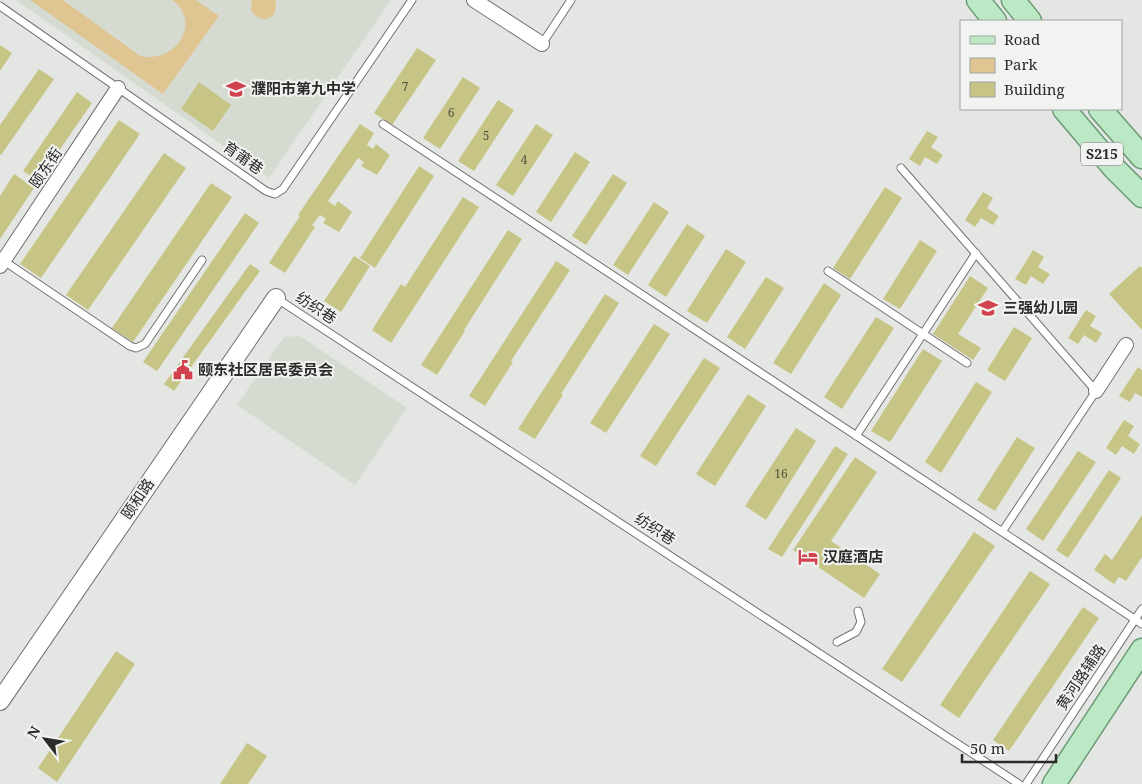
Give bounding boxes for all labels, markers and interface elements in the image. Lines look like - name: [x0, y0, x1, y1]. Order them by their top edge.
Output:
- legend: [960, 20, 1122, 110]
- text: Road: [1004, 29, 1040, 49]
- text: Park: [1004, 54, 1038, 74]
- school or university icon: 濮阳市第九中学: [225, 78, 247, 100]
- place label: 濮阳市第九中学: [251, 78, 356, 98]
- house number: 7: [402, 78, 409, 95]
- text: Building: [1004, 79, 1065, 99]
- house number: 6: [448, 104, 455, 121]
- house number: 5: [483, 127, 489, 144]
- street label: 育莆巷: [219, 136, 268, 178]
- road number: S215: [1081, 142, 1123, 166]
- street label: 颐东街: [24, 143, 66, 192]
- house number: 4: [521, 151, 528, 168]
- street label: 纺织巷: [292, 287, 341, 328]
- school or university icon: 三强幼儿园: [977, 297, 999, 319]
- place label: 三强幼儿园: [1003, 297, 1078, 317]
- public building icon: 颐东社区居民委员会: [172, 359, 194, 381]
- place label: 颐东社区居民委员会: [198, 359, 333, 379]
- house number: 16: [774, 465, 788, 482]
- street label: 颐和路: [116, 474, 158, 523]
- street label: 纺织巷: [631, 508, 680, 549]
- hotel icon: 汉庭酒店: [797, 546, 819, 568]
- place label: 汉庭酒店: [823, 546, 883, 566]
- street label: 黄河路辅路: [1051, 640, 1109, 713]
- north arrow: [20, 714, 70, 764]
- text: N: [22, 722, 44, 742]
- scale bar: [962, 732, 1056, 764]
- text: 50 m: [970, 738, 1005, 758]

